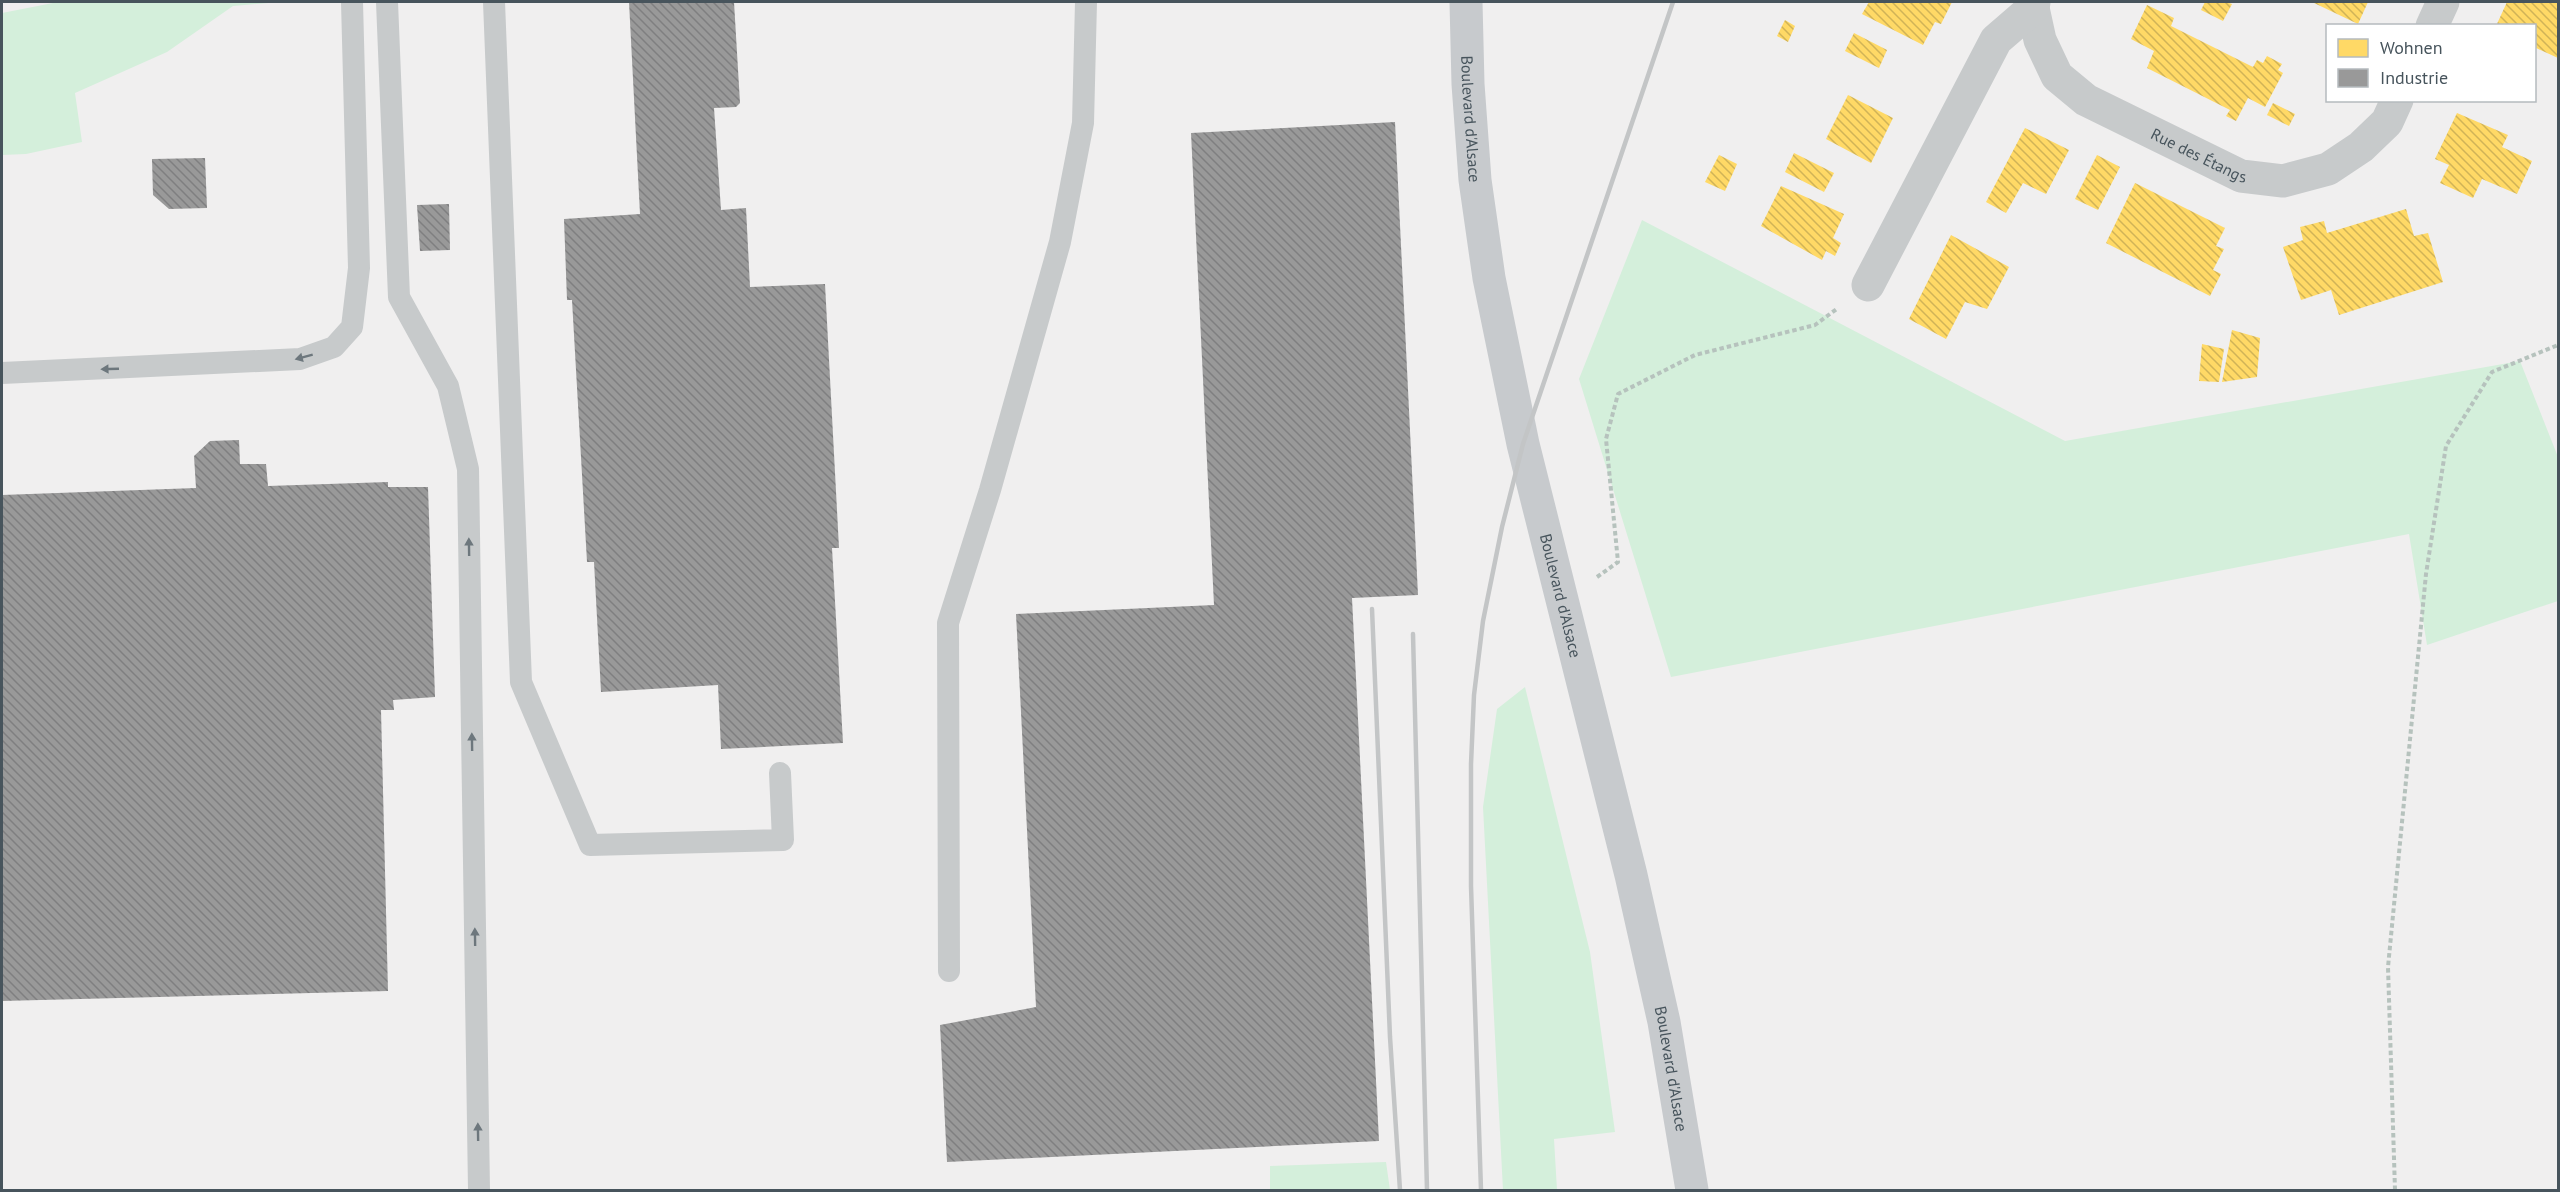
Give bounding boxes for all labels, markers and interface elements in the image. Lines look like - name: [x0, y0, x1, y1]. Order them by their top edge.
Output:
- legend: [2326, 24, 2536, 102]
- text: Wohnen: [2380, 36, 2442, 59]
- street label: Boulevard d'Alsace: [1457, 55, 1485, 183]
- text: Industrie: [2380, 66, 2448, 89]
- street label: Rue des Étangs: [2148, 123, 2248, 187]
- one-way arrow: [295, 352, 313, 362]
- one-way arrow: [101, 364, 120, 373]
- street label: Boulevard d'Alsace: [1536, 532, 1586, 660]
- one-way arrow: [464, 538, 474, 557]
- one-way arrow: [467, 733, 477, 752]
- one-way arrow: [470, 928, 480, 947]
- street label: Boulevard d'Alsace: [1651, 1004, 1692, 1133]
- one-way arrow: [473, 1123, 483, 1142]

